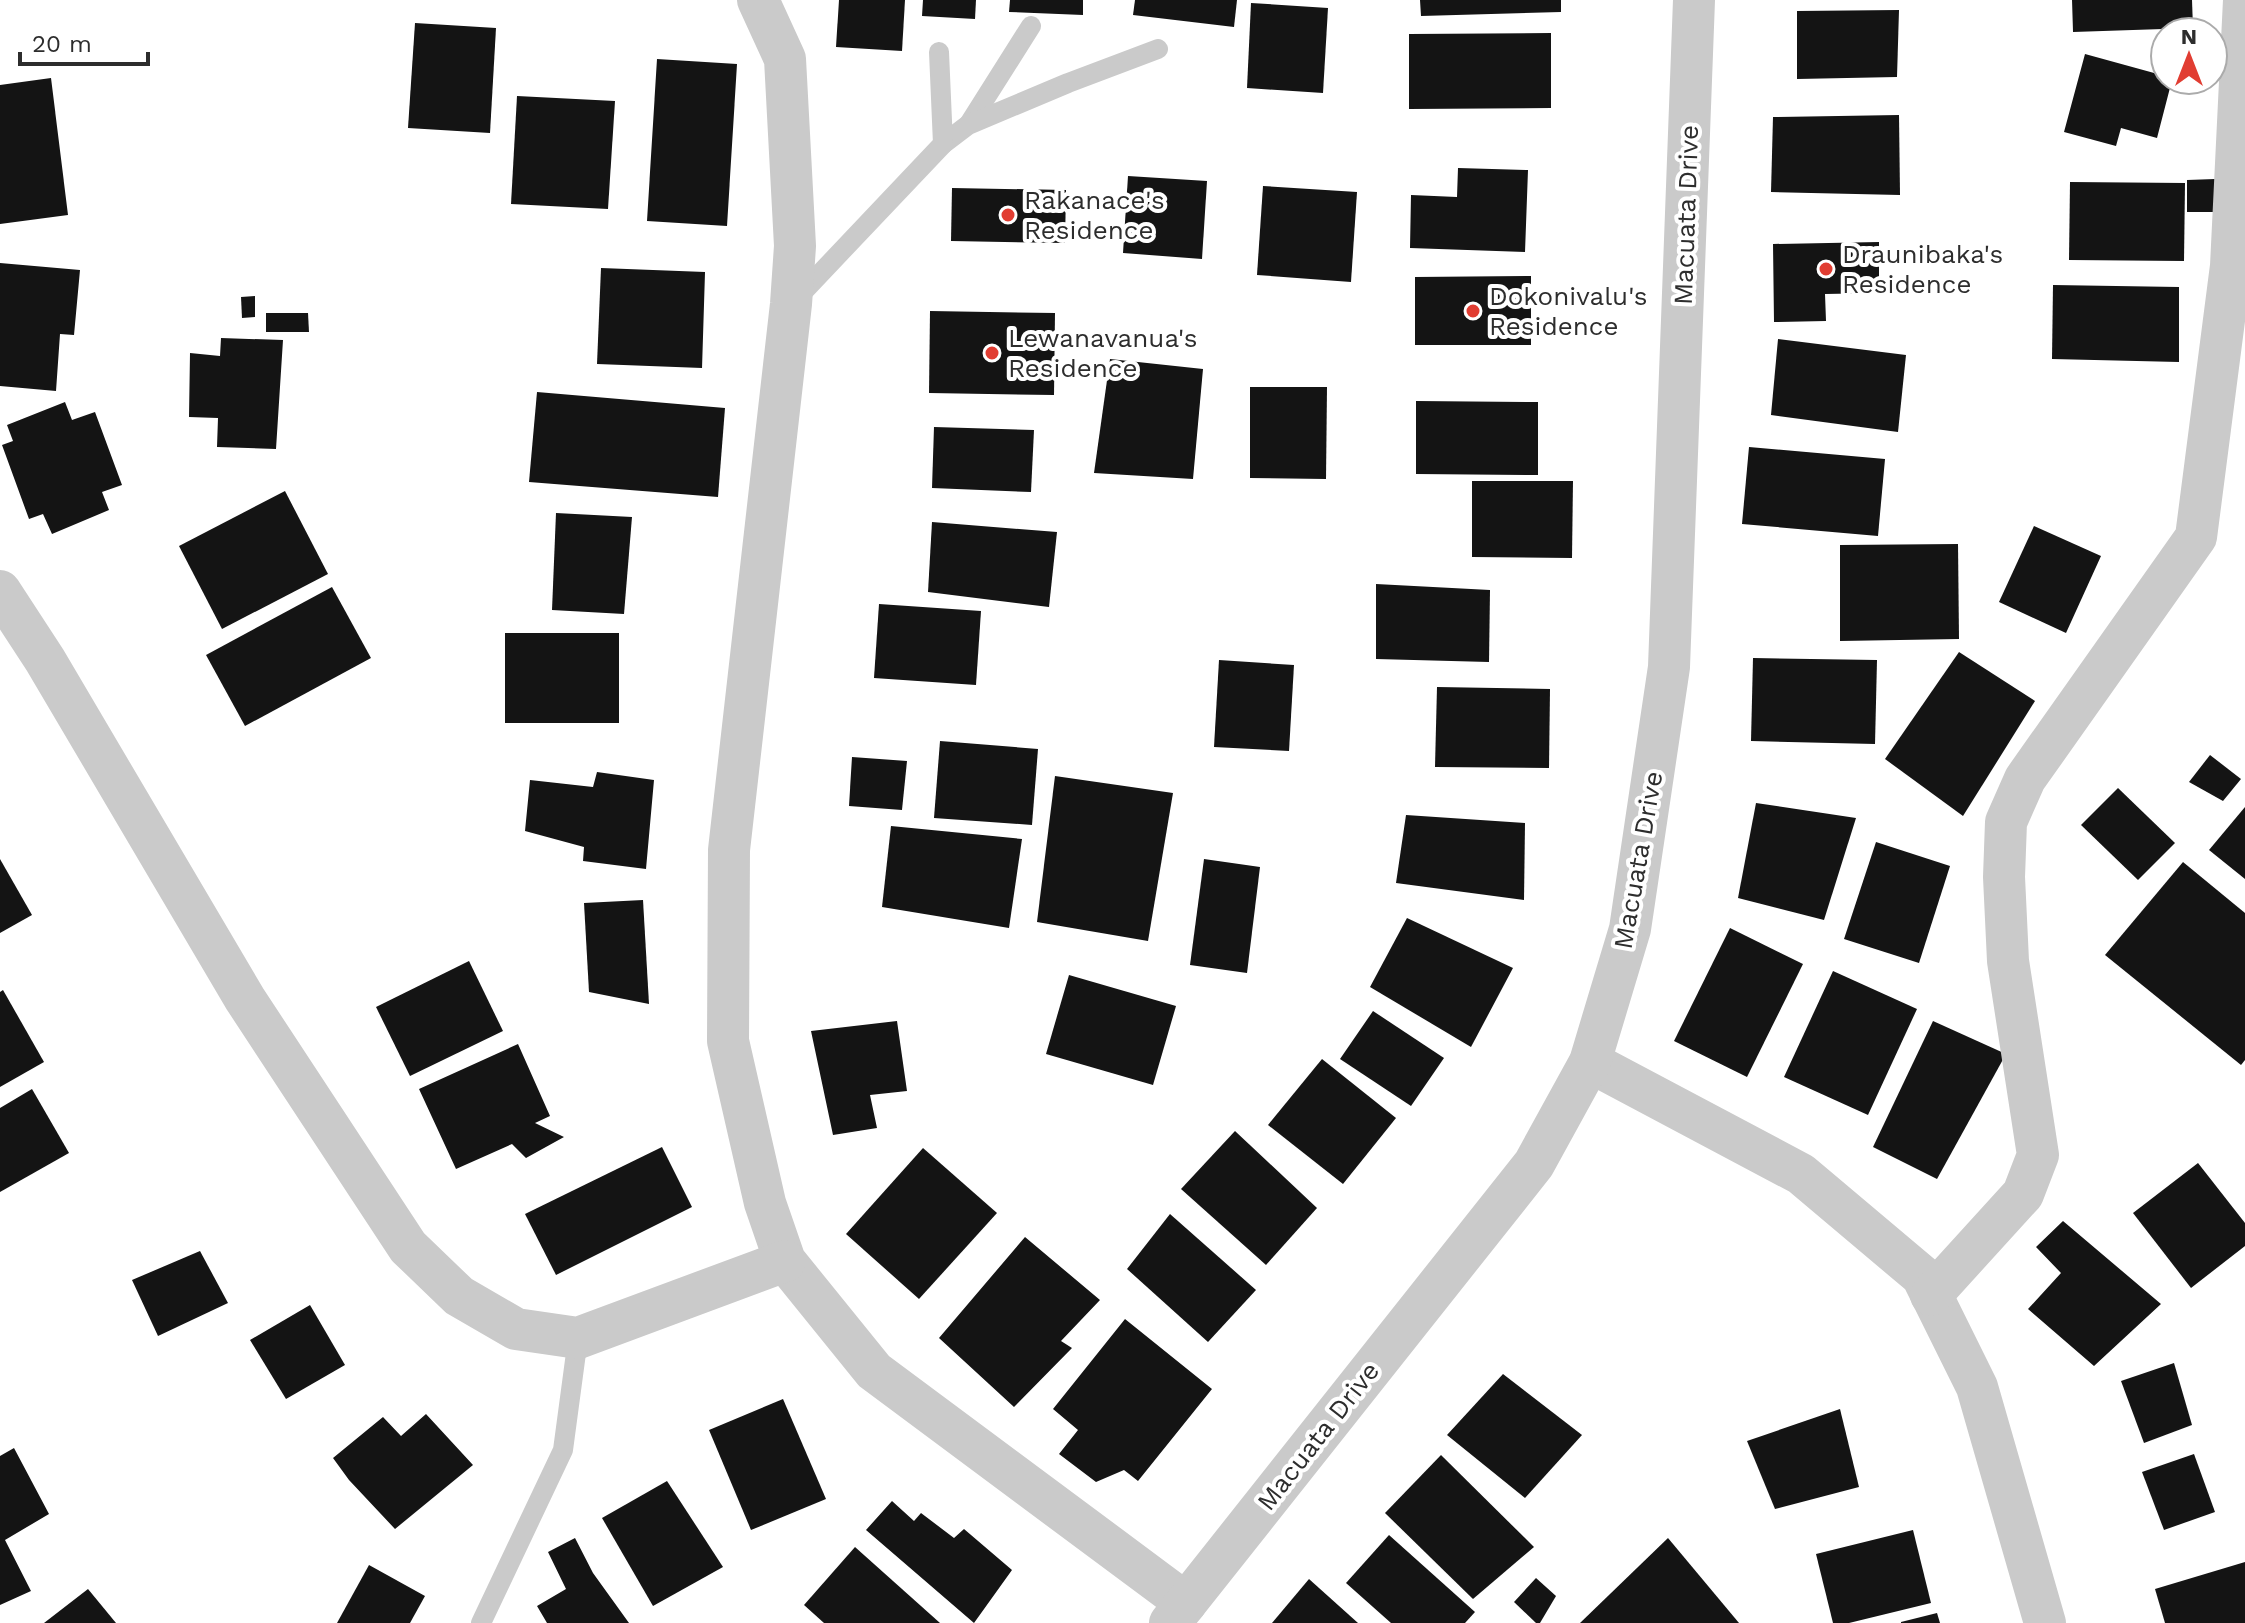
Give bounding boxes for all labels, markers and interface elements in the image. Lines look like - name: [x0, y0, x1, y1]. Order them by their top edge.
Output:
- scale bar: [20, 16, 148, 66]
- north arrow: [2149, 16, 2229, 96]
- text: N: [2181, 24, 2197, 49]
- text: 20 m: [32, 30, 92, 58]
- street label: Macuata Drive: [1668, 124, 1704, 306]
- place label: Rakanace's Residence: [1024, 185, 1165, 245]
- marker: Rakanace's Residence: [999, 206, 1017, 224]
- place label: Draunibaka's Residence: [1842, 239, 2003, 299]
- marker: Draunibaka's Residence: [1817, 260, 1835, 278]
- place label: Dokonivalu's Residence: [1489, 281, 1648, 341]
- marker: Dokonivalu's Residence: [1464, 302, 1482, 320]
- place label: Lewanavanua's Residence: [1008, 323, 1197, 383]
- marker: Lewanavanua's Residence: [983, 344, 1001, 362]
- street label: Macuata Drive: [1608, 769, 1668, 951]
- street label: Macuata Drive: [1251, 1356, 1385, 1516]

